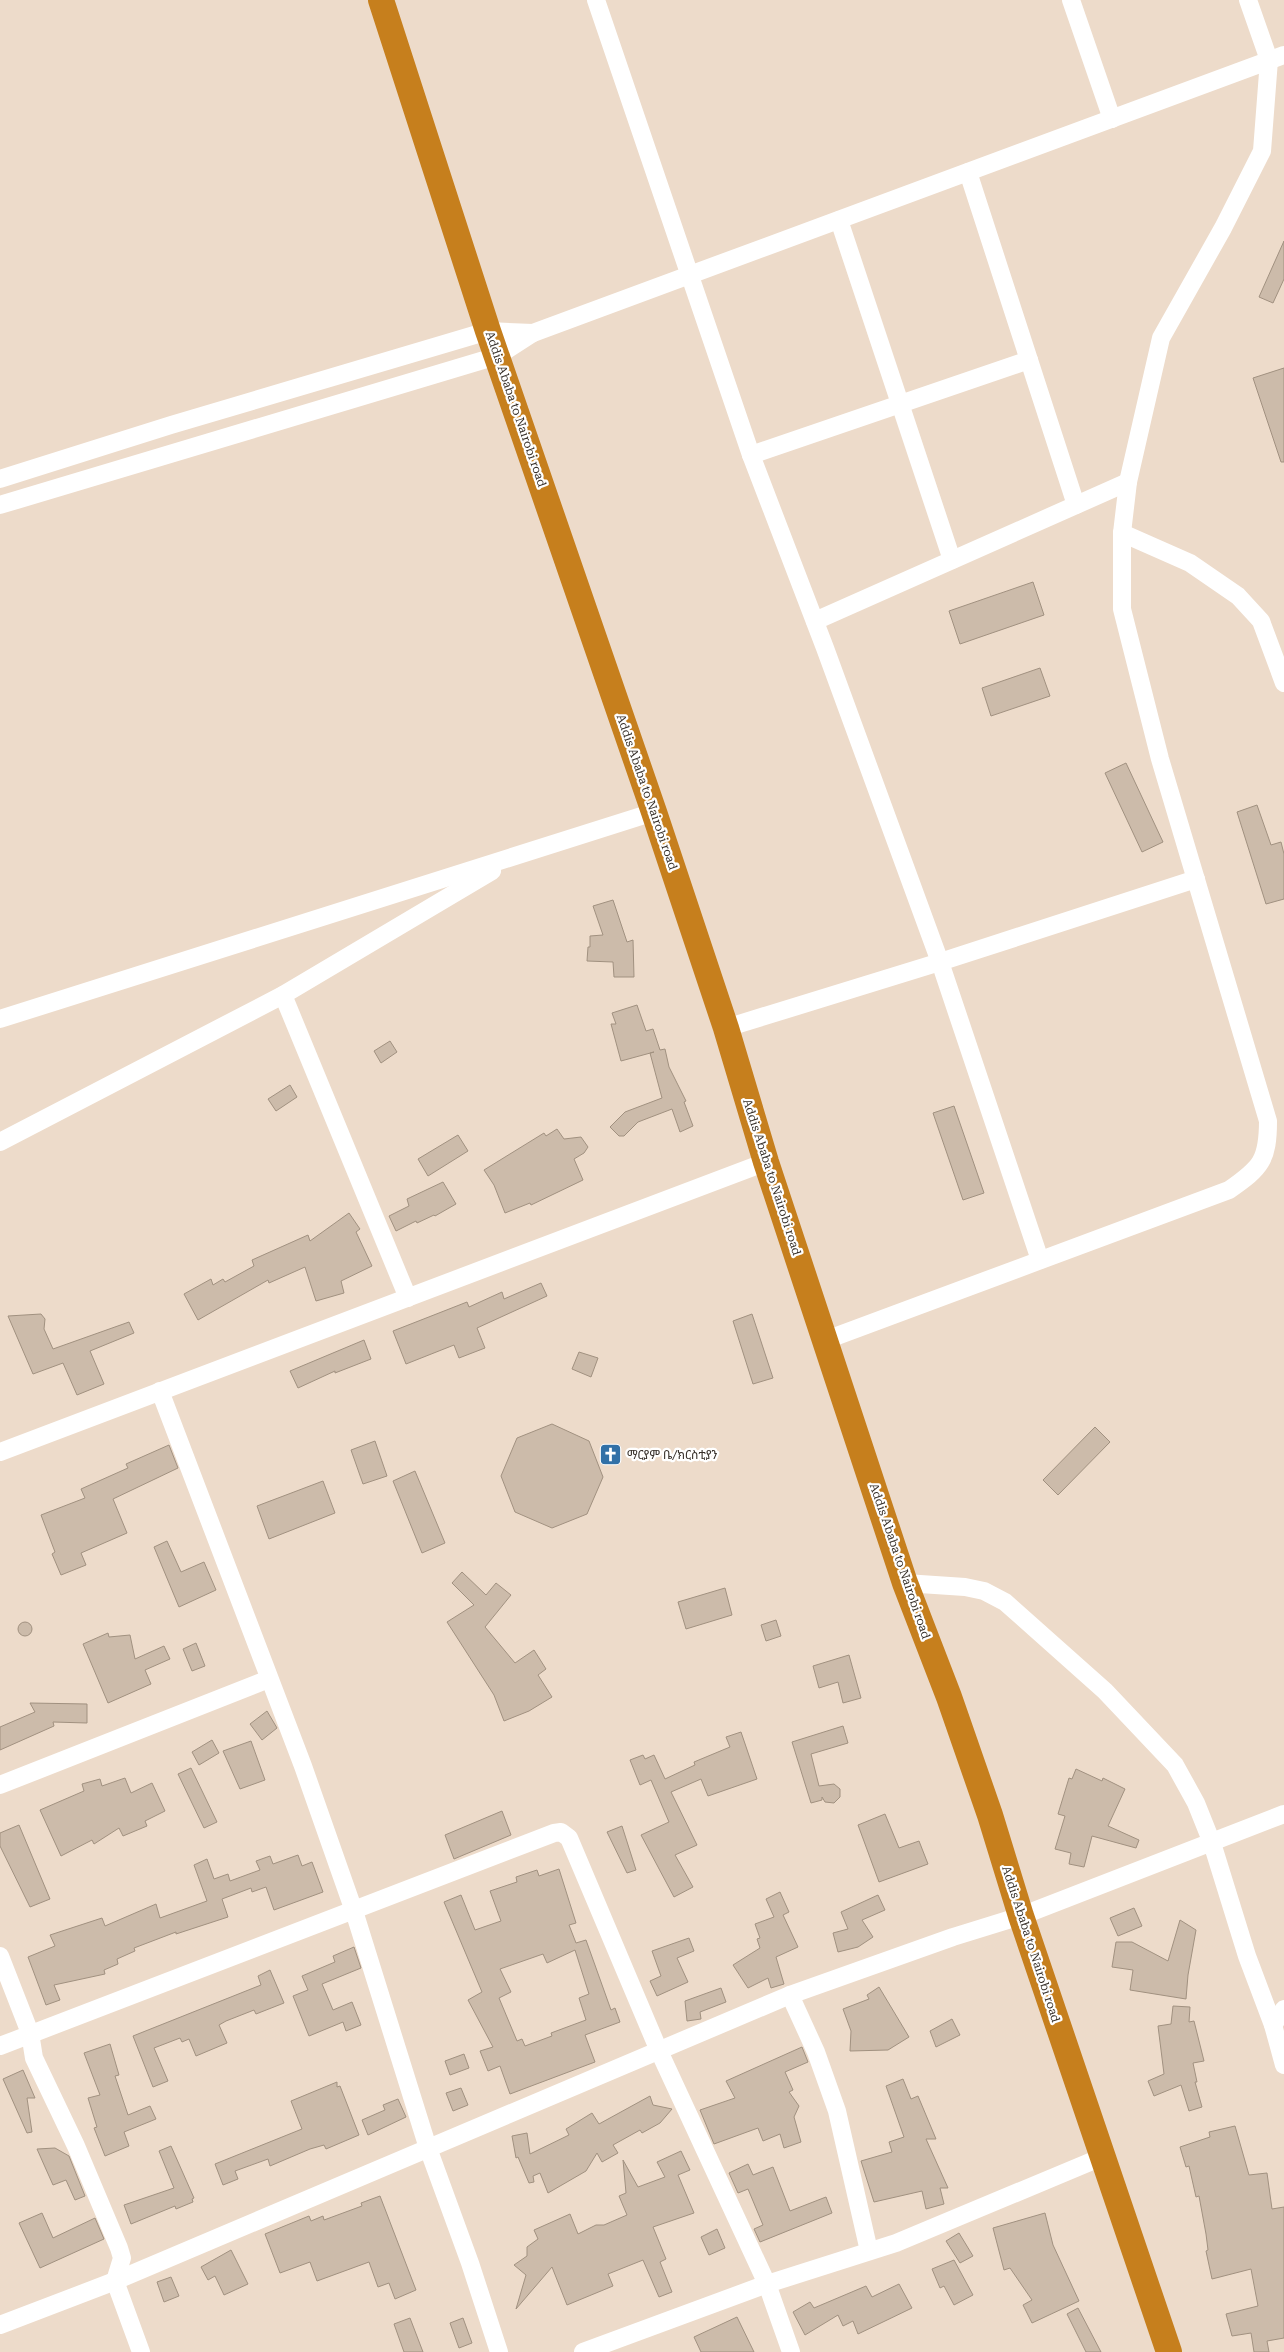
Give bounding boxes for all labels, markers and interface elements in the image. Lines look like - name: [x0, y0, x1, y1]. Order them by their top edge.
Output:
- street label: Addis Ababa to Nairobi road: [483, 329, 549, 489]
- street label: Addis Ababa to Nairobi road: [614, 712, 680, 872]
- street label: Addis Ababa to Nairobi road: [740, 1097, 804, 1257]
- church icon: ማርያም ቤ/ክርስቲያን: [599, 1443, 623, 1467]
- place label: ማርያም ቤ/ክርስቲያን: [627, 1448, 718, 1462]
- street label: Addis Ababa to Nairobi road: [867, 1481, 933, 1641]
- street label: Addis Ababa to Nairobi road: [999, 1864, 1063, 2024]

